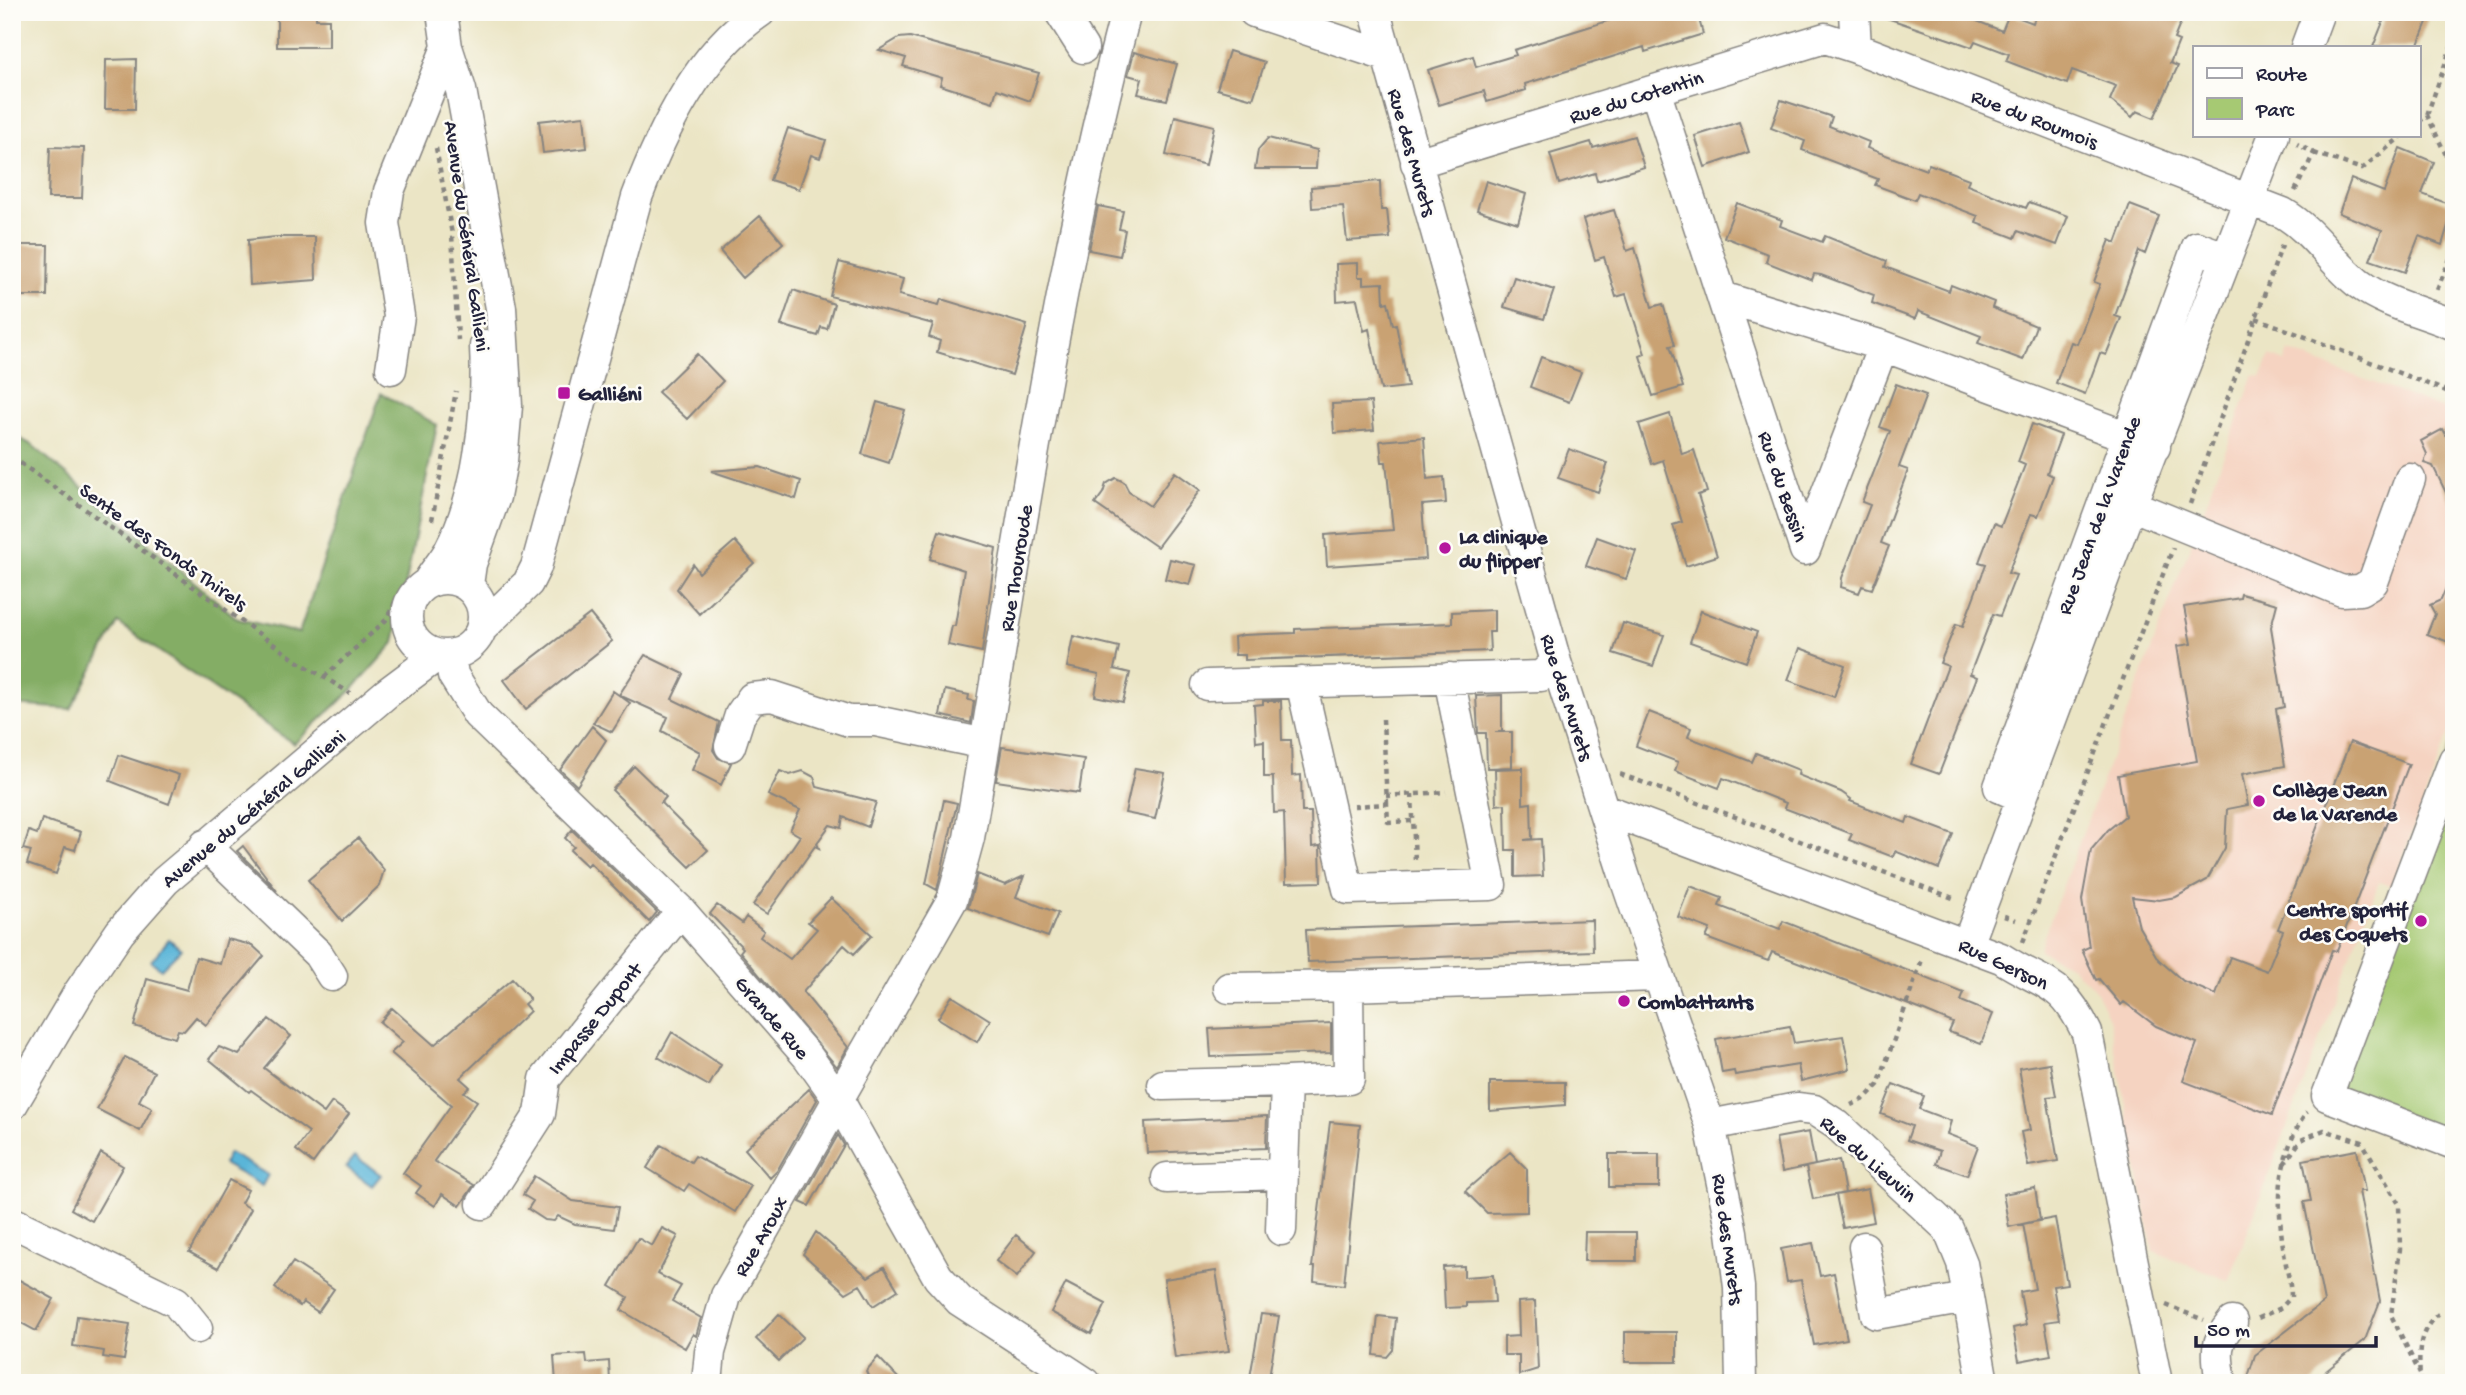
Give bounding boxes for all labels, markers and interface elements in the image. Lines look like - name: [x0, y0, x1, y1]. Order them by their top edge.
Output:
- legend: [2193, 46, 2420, 136]
- text: Route: [2256, 64, 2308, 89]
- street label: Rue du Cotentin: [1567, 67, 1707, 132]
- street label: Rue des Murets: [1379, 86, 1440, 221]
- street label: Rue du Roumois: [1967, 86, 2102, 157]
- text: Parc: [2255, 100, 2295, 125]
- street label: Avenue du Général Gallieni: [436, 119, 493, 354]
- place label: Galliéni: [578, 384, 642, 409]
- marker: Galliéni: [556, 385, 572, 401]
- street label: Rue Jean de la Varende: [2054, 412, 2149, 619]
- street label: Rue du Bessin: [1750, 429, 1811, 546]
- street label: Sente des Fonds Thirels: [73, 479, 252, 619]
- street label: Rue Thouroude: [996, 502, 1041, 634]
- place label: La clinique du flipper: [1459, 527, 1549, 576]
- marker: La clinique du flipper: [1437, 540, 1453, 556]
- street label: Rue des Murets: [1532, 632, 1597, 766]
- street label: Avenue du Général Gallieni: [158, 726, 353, 895]
- place label: Collège Jean de la Varende: [2272, 780, 2398, 829]
- marker: Collège Jean de la Varende: [2251, 793, 2267, 809]
- place label: Centre sportif des Coquets: [2286, 900, 2410, 949]
- marker: Centre sportif des Coquets: [2413, 913, 2429, 929]
- street label: Rue Gerson: [1953, 934, 2052, 998]
- street label: Impasse Dupont: [544, 957, 651, 1081]
- street label: Grande Rue: [727, 973, 814, 1067]
- place label: Combattants: [1637, 992, 1754, 1017]
- marker: Combattants: [1616, 993, 1632, 1009]
- street label: Rue du Lieuvin: [1813, 1112, 1920, 1210]
- street label: Rue des Murets: [1704, 1173, 1747, 1308]
- street label: Rue Aroux: [730, 1193, 796, 1282]
- scale bar: [2196, 1304, 2377, 1348]
- text: 50 m: [2207, 1320, 2250, 1345]

